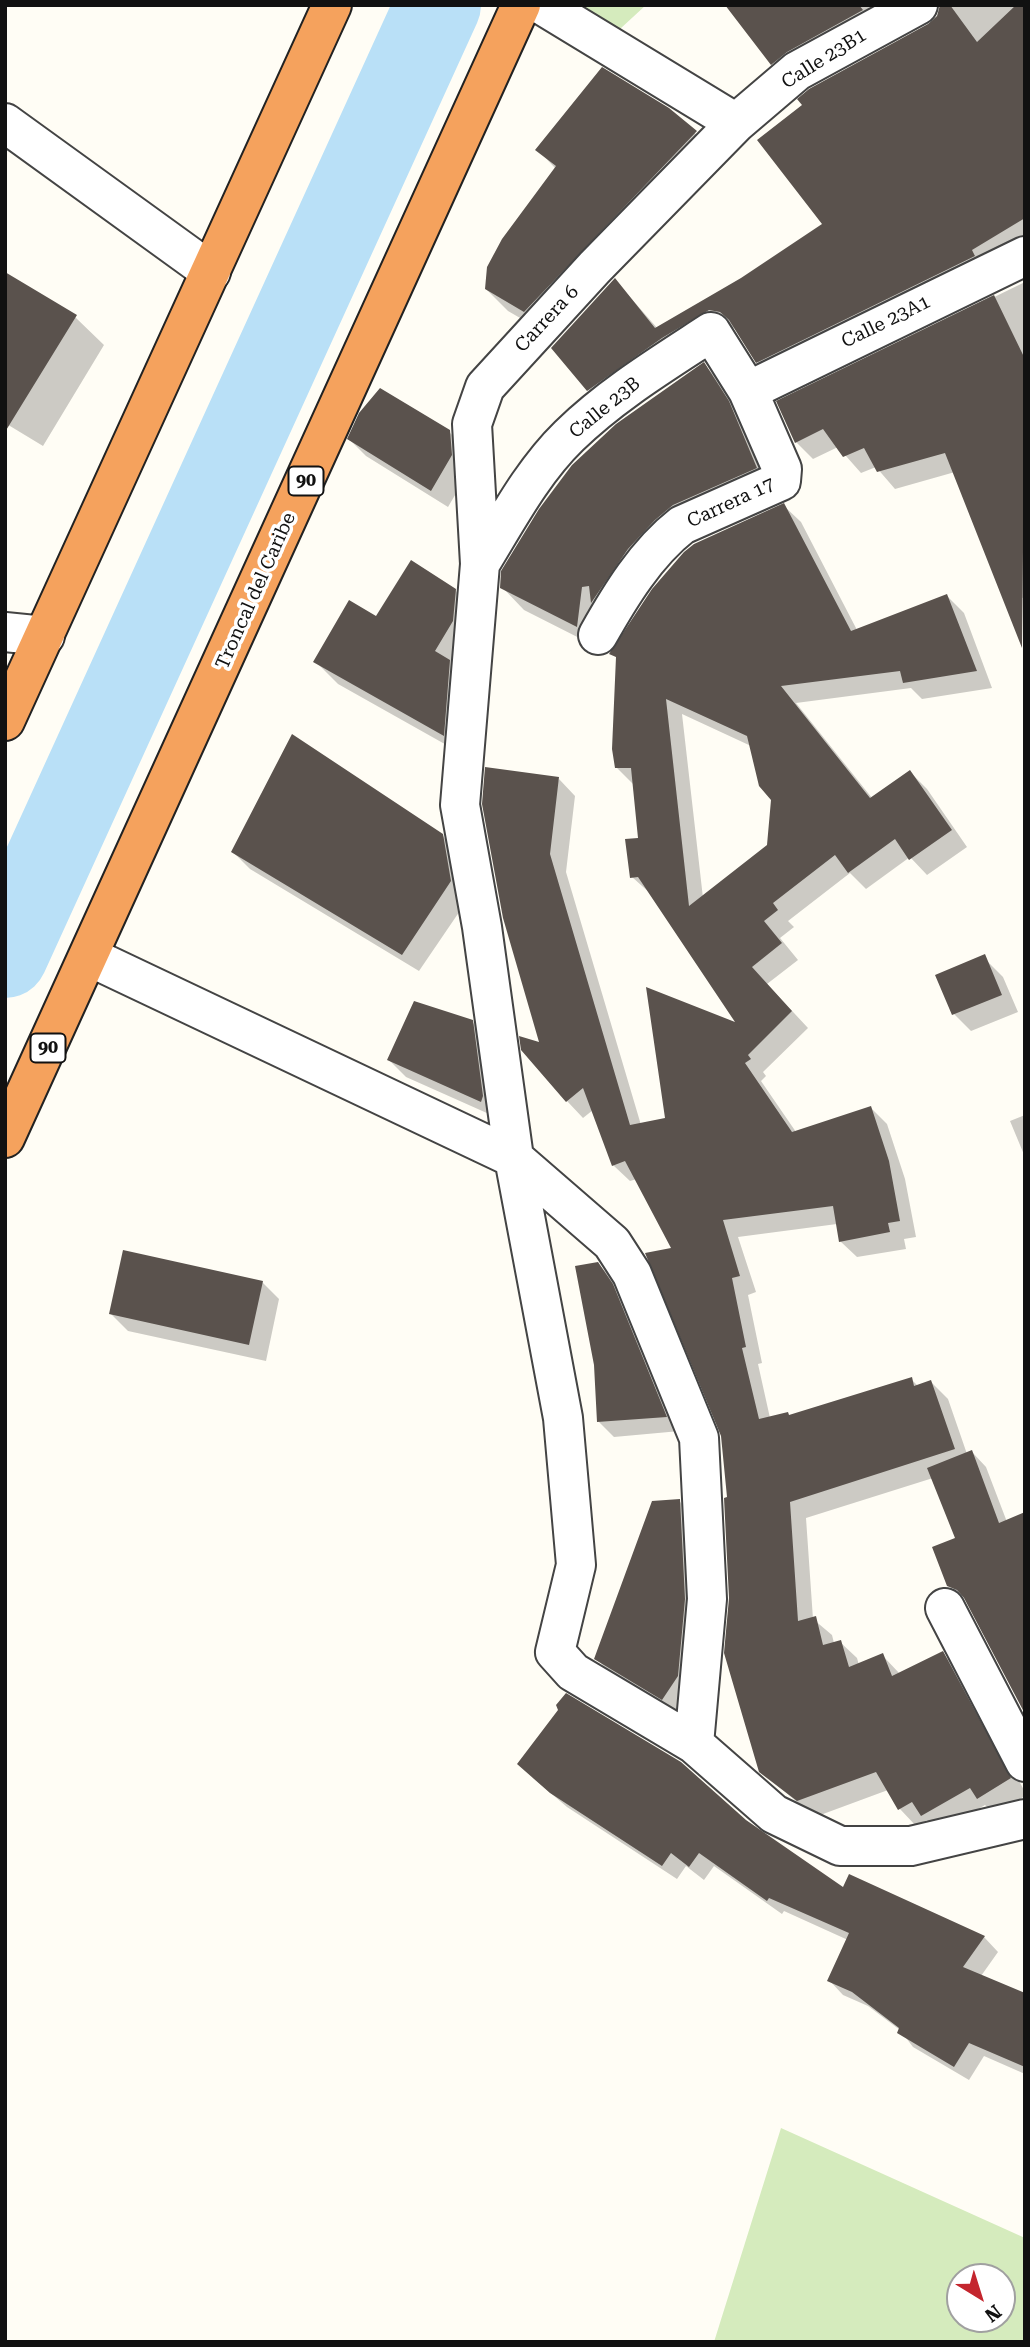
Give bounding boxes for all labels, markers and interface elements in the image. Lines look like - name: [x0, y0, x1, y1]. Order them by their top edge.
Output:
- street label: Calle 23B1: [777, 24, 871, 94]
- street label: Carrera 6: [510, 281, 584, 357]
- street label: Calle 23A1: [838, 291, 934, 353]
- street label: Calle 23B: [565, 372, 645, 444]
- road number: 90: [288, 466, 324, 495]
- street label: Carrera 17: [684, 473, 778, 533]
- street label: Troncal del Caribe: [211, 509, 301, 673]
- road number: 90: [30, 1034, 66, 1063]
- north arrow: [946, 2263, 1016, 2333]
- text: N: [980, 2300, 1006, 2327]

